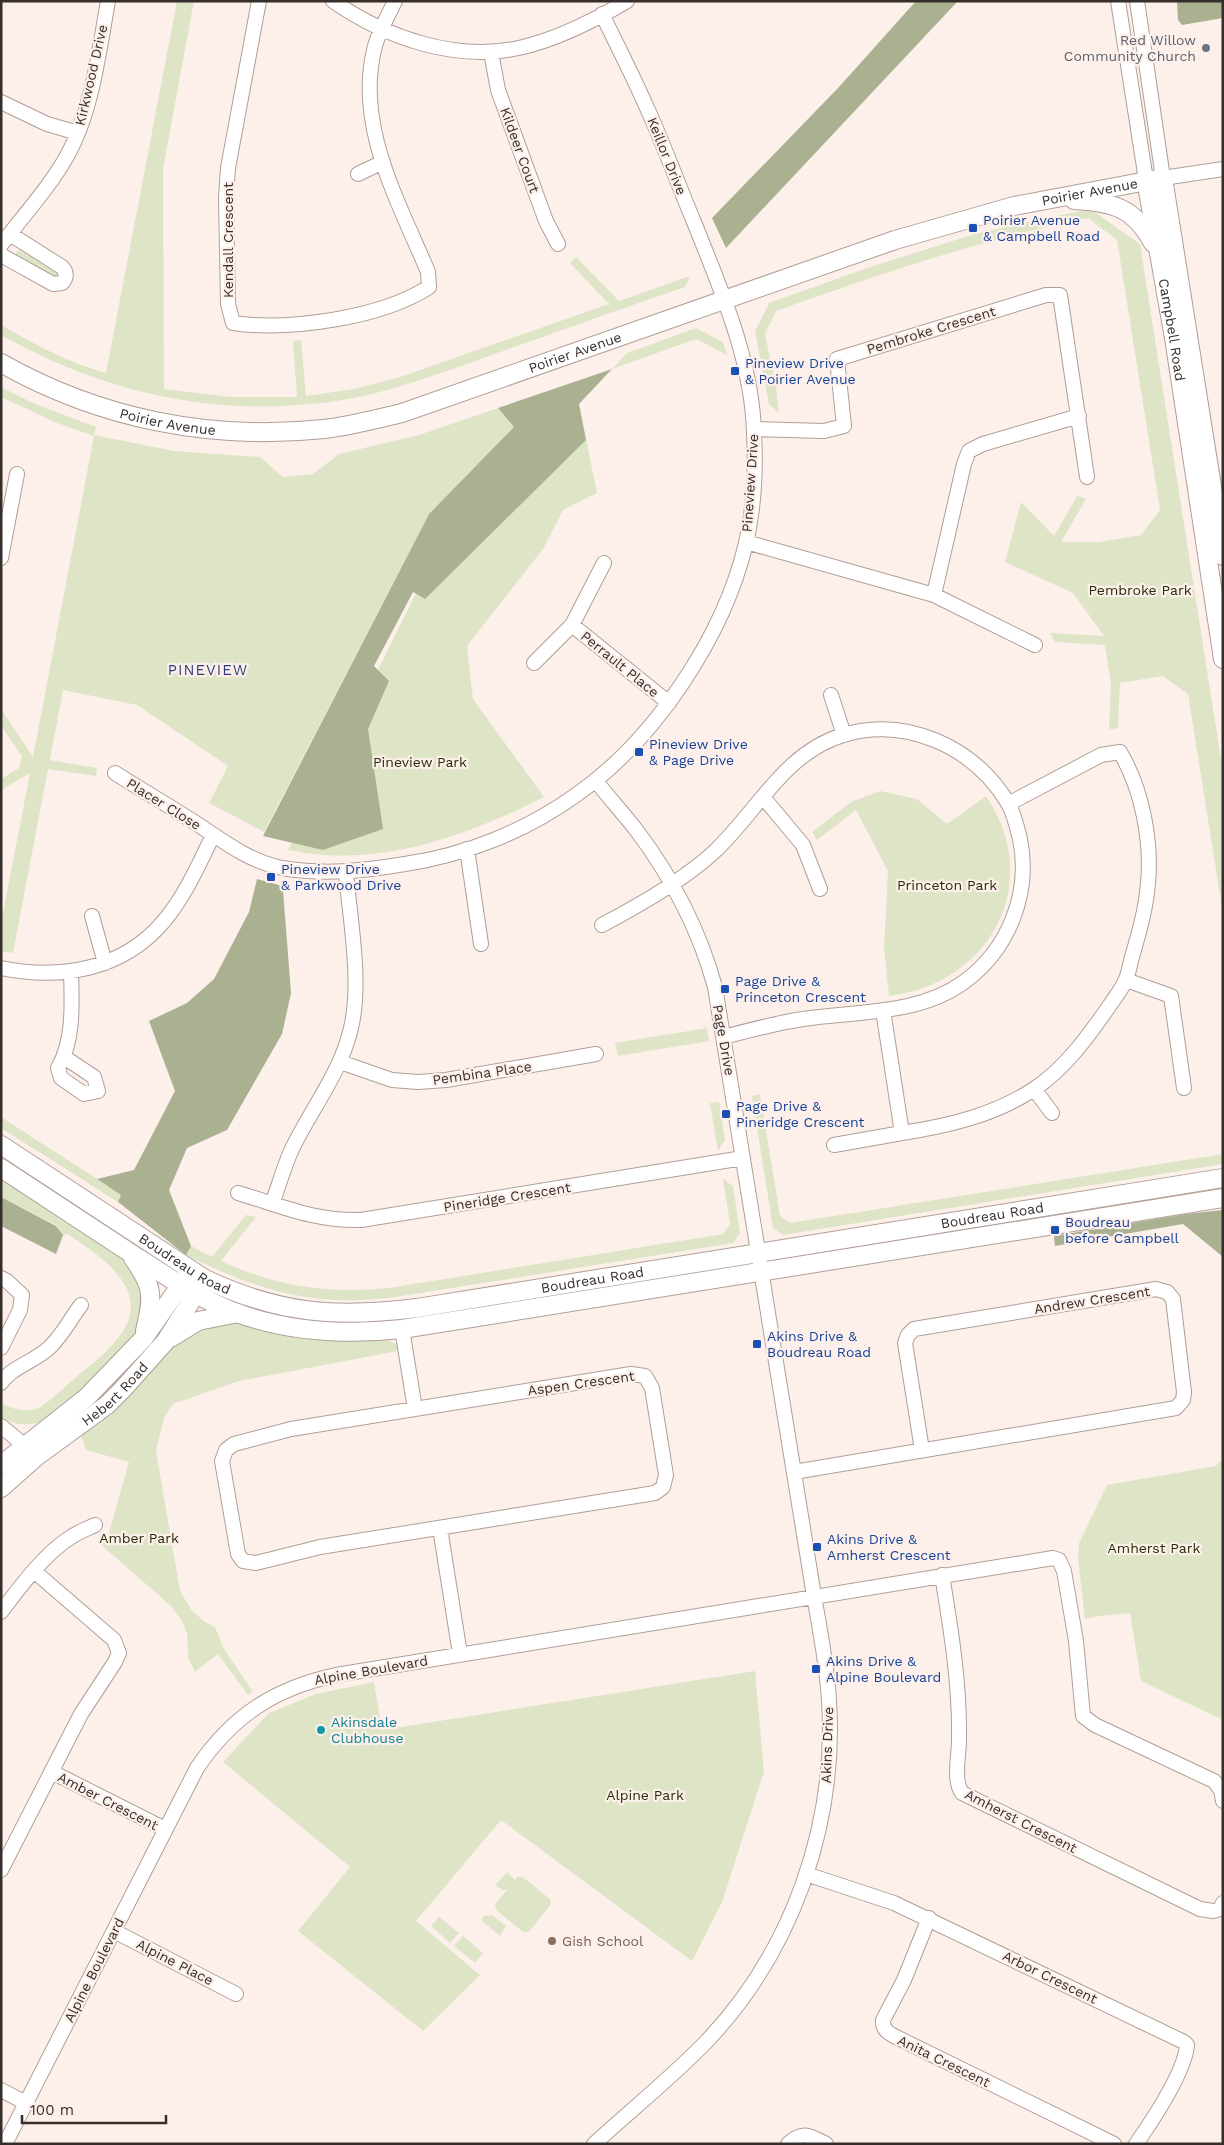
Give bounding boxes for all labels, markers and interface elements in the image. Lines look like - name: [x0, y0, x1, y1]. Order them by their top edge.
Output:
- street label: Kirkwood Drive: [72, 23, 110, 127]
- place label: Red Willow Community Church: [1064, 32, 1196, 64]
- marker: Red Willow Community Church: [1200, 42, 1212, 54]
- street label: Kildeer Court: [497, 105, 543, 195]
- street label: Keillor Drive: [644, 115, 690, 197]
- street label: Poirier Avenue: [1040, 175, 1139, 209]
- street label: Kendall Crescent: [220, 182, 236, 298]
- place label: Poirier Avenue & Campbell Road: [983, 212, 1100, 244]
- marker: Poirier Avenue & Campbell Road: [967, 222, 979, 234]
- street label: Campbell Road: [1156, 277, 1188, 382]
- street label: Pembroke Crescent: [865, 303, 998, 357]
- street label: Poirier Avenue: [526, 329, 623, 376]
- place label: Pineview Drive & Poirier Avenue: [745, 355, 856, 387]
- marker: Pineview Drive & Poirier Avenue: [729, 365, 741, 377]
- street label: Poirier Avenue: [118, 405, 216, 438]
- street label: Pineview Drive: [739, 433, 761, 533]
- park label: Pembroke Park: [1088, 582, 1192, 598]
- street label: Perrault Place: [578, 628, 662, 700]
- district label: PINEVIEW: [168, 661, 248, 679]
- place label: Pineview Drive & Page Drive: [649, 736, 748, 768]
- marker: Pineview Drive & Page Drive: [633, 746, 645, 758]
- park label: Pineview Park: [373, 754, 467, 770]
- street label: Placer Close: [124, 775, 204, 833]
- place label: Pineview Drive & Parkwood Drive: [281, 861, 401, 893]
- marker: Pineview Drive & Parkwood Drive: [265, 871, 277, 883]
- park label: Princeton Park: [897, 877, 997, 893]
- place label: Page Drive & Princeton Crescent: [735, 973, 866, 1005]
- marker: Page Drive & Princeton Crescent: [719, 983, 731, 995]
- street label: Page Drive: [710, 1003, 738, 1077]
- street label: Pembina Place: [431, 1058, 533, 1088]
- place label: Page Drive & Pineridge Crescent: [736, 1098, 865, 1130]
- marker: Page Drive & Pineridge Crescent: [720, 1108, 732, 1120]
- street label: Pineridge Crescent: [442, 1179, 572, 1215]
- street label: Boudreau Road: [939, 1199, 1045, 1231]
- place label: Boudreau before Campbell: [1065, 1214, 1180, 1246]
- marker: Boudreau before Campbell: [1049, 1224, 1061, 1236]
- street label: Boudreau Road: [136, 1230, 233, 1297]
- street label: Boudreau Road: [540, 1264, 645, 1296]
- street label: Andrew Crescent: [1033, 1283, 1151, 1317]
- place label: Akins Drive & Boudreau Road: [767, 1328, 871, 1360]
- marker: Akins Drive & Boudreau Road: [751, 1338, 763, 1350]
- street label: Hebert Road: [79, 1359, 151, 1429]
- street label: Aspen Crescent: [527, 1368, 636, 1398]
- park label: Amber Park: [99, 1530, 179, 1546]
- place label: Akins Drive & Amherst Crescent: [827, 1531, 951, 1563]
- park label: Amherst Park: [1108, 1540, 1200, 1556]
- marker: Akins Drive & Amherst Crescent: [811, 1541, 823, 1553]
- street label: Alpine Boulevard: [313, 1652, 429, 1688]
- place label: Akins Drive & Alpine Boulevard: [826, 1653, 941, 1685]
- marker: Akins Drive & Alpine Boulevard: [810, 1663, 822, 1675]
- street label: Akins Drive: [818, 1706, 836, 1784]
- place label: Akinsdale Clubhouse: [331, 1714, 403, 1746]
- marker: Akinsdale Clubhouse: [315, 1724, 327, 1736]
- street label: Amber Crescent: [55, 1769, 161, 1833]
- street label: Amherst Crescent: [962, 1786, 1080, 1856]
- park label: Alpine Park: [606, 1787, 684, 1803]
- street label: Alpine Boulevard: [61, 1915, 127, 2025]
- place label: Gish School: [562, 1933, 644, 1949]
- marker: Gish School: [546, 1935, 558, 1947]
- street label: Alpine Place: [134, 1936, 216, 1988]
- street label: Arbor Crescent: [1000, 1947, 1100, 2007]
- street label: Anita Crescent: [895, 2032, 993, 2090]
- scale bar: [22, 2092, 166, 2124]
- text: 100 m: [30, 2101, 74, 2119]

